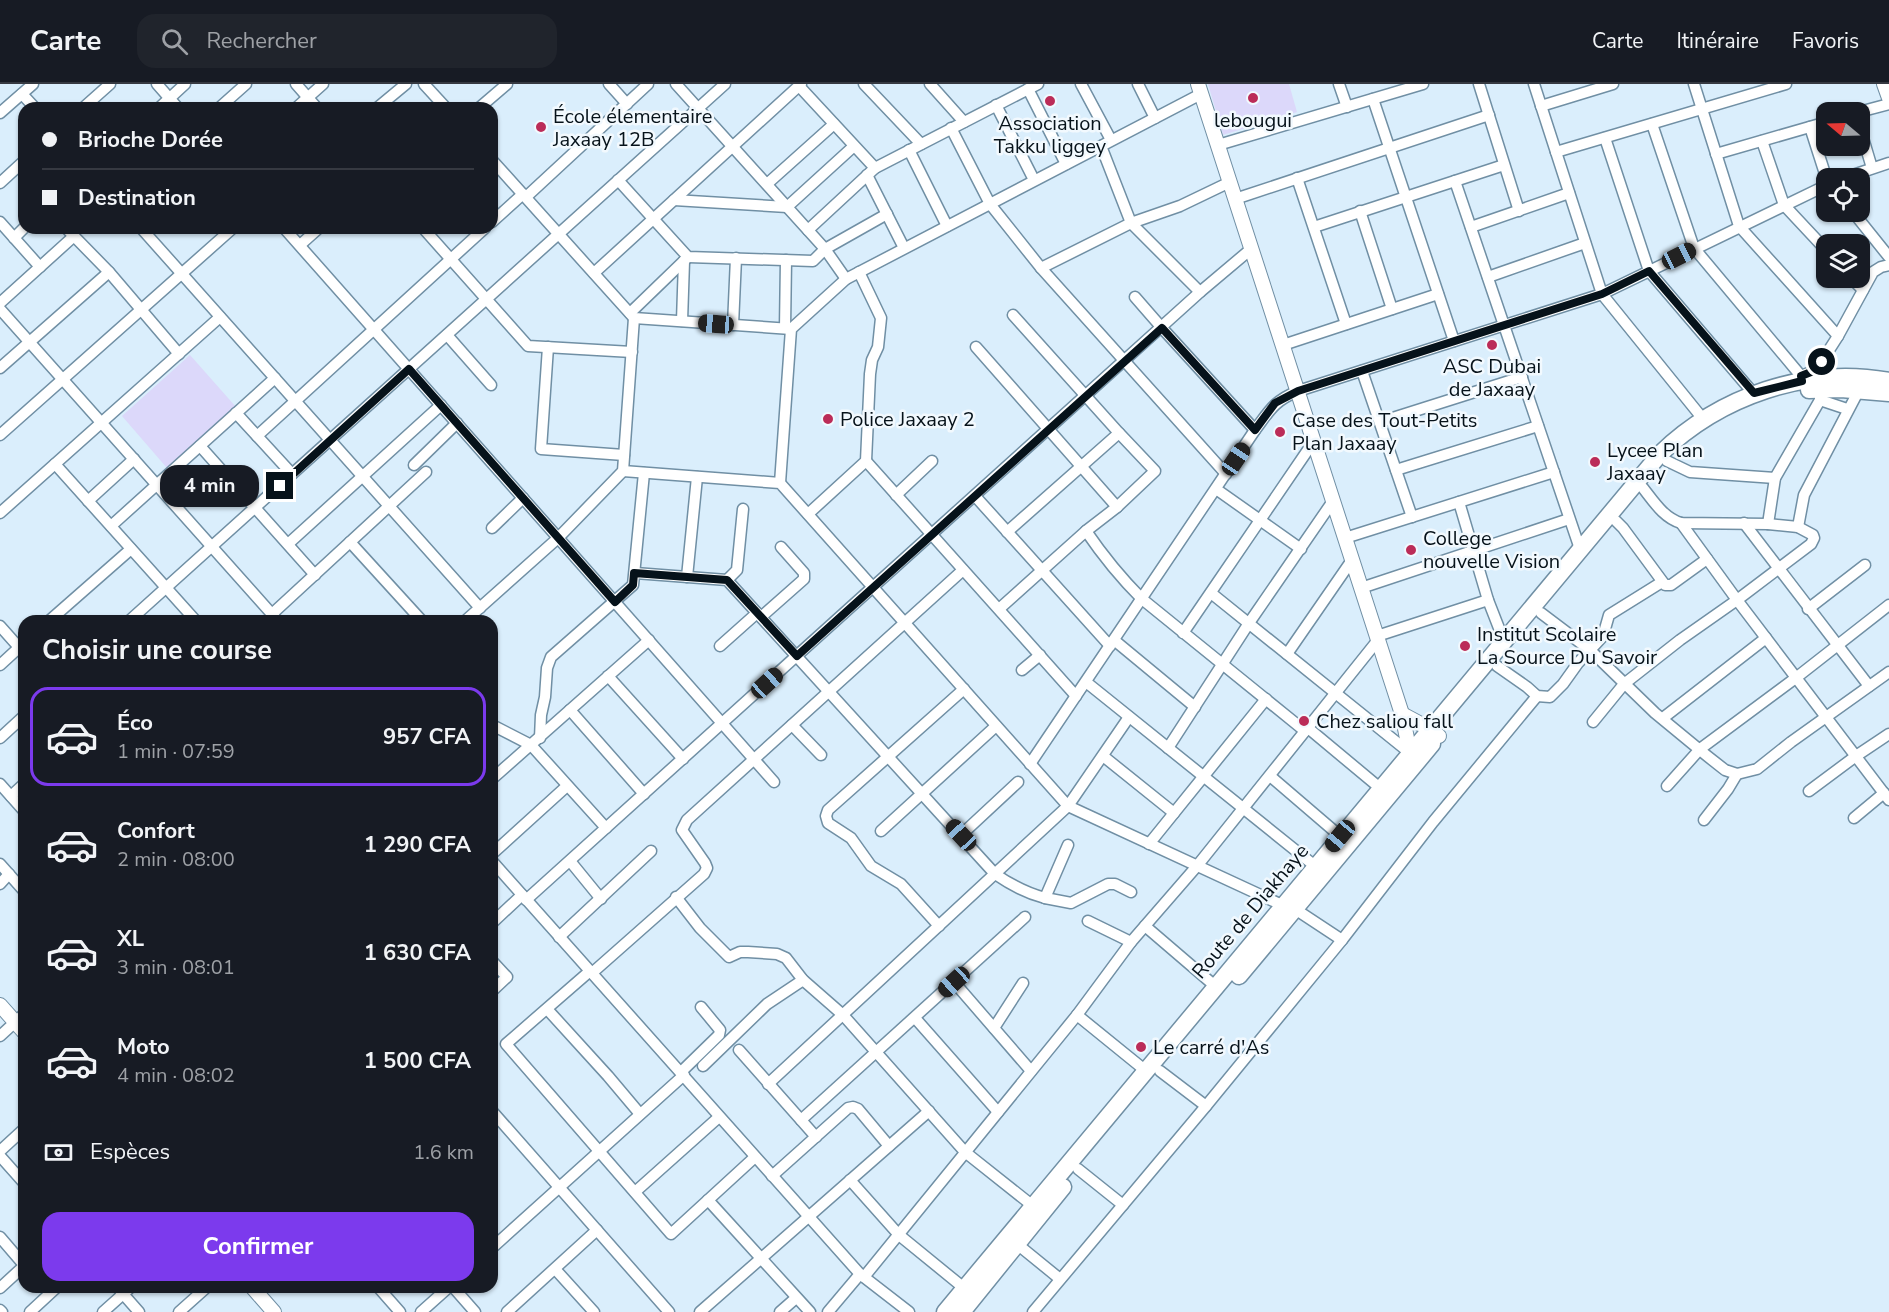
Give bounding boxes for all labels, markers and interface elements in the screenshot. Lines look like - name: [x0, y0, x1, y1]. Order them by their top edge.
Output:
- search box: [137, 14, 557, 68]
- text: Carte: [30, 22, 101, 60]
- icon: search: [158, 25, 191, 58]
- text: Rechercher: [206, 26, 317, 56]
- text: Carte: [1592, 27, 1643, 55]
- text: Itinéraire: [1676, 27, 1759, 55]
- text: Favoris: [1792, 27, 1859, 55]
- marker: lebougui: [1246, 91, 1260, 105]
- marker: Association Takku liggey: [1043, 94, 1057, 108]
- north arrow: [1816, 102, 1870, 156]
- map controls: [1816, 102, 1870, 288]
- place label: École élementaire Jaxaay 12B: [552, 103, 713, 153]
- place label: lebougui: [1214, 107, 1292, 134]
- place label: Association Takku liggey: [994, 110, 1107, 160]
- marker: École élementaire Jaxaay 12B: [534, 120, 548, 134]
- text: Brioche Dorée: [78, 125, 223, 155]
- button: locate: [1816, 168, 1870, 222]
- text: Destination: [78, 183, 196, 213]
- button: layers: [1816, 234, 1870, 288]
- car: [1659, 240, 1699, 272]
- car: [697, 314, 735, 334]
- marker: ASC Dubai de Jaxaay: [1485, 338, 1499, 352]
- route start: [1808, 348, 1835, 375]
- place label: ASC Dubai de Jaxaay: [1443, 353, 1541, 403]
- place label: Police Jaxaay 2: [840, 406, 975, 433]
- place label: Case des Tout-Petits Plan Jaxaay: [1292, 407, 1477, 457]
- marker: Police Jaxaay 2: [821, 412, 835, 426]
- marker: Case des Tout-Petits Plan Jaxaay: [1273, 425, 1287, 439]
- place label: Lycee Plan Jaxaay: [1606, 437, 1703, 487]
- car: [1218, 439, 1254, 479]
- marker: Lycee Plan Jaxaay: [1588, 455, 1602, 469]
- callout: 4 min: [160, 465, 259, 507]
- text: 4 min: [184, 472, 235, 499]
- route end: [266, 472, 293, 499]
- place label: College nouvelle Vision: [1423, 525, 1560, 575]
- marker: College nouvelle Vision: [1404, 543, 1418, 557]
- place label: Institut Scolaire La Source Du Savoir: [1477, 621, 1657, 671]
- text: Choisir une course: [42, 632, 272, 669]
- marker: Institut Scolaire La Source Du Savoir: [1458, 639, 1472, 653]
- car: [748, 664, 786, 702]
- text: Éco: [117, 708, 153, 738]
- place label: Chez saliou fall: [1316, 708, 1453, 735]
- icon: car: [45, 710, 99, 764]
- marker: Chez saliou fall: [1297, 714, 1311, 728]
- text: 957 CFA: [383, 722, 471, 752]
- text: 1 min · 07:59: [117, 738, 235, 765]
- text: Confort: [117, 816, 195, 846]
- car: [942, 816, 980, 854]
- car: [1322, 816, 1358, 856]
- icon: car: [45, 818, 99, 872]
- text: 1 290 CFA: [364, 830, 471, 860]
- street label: Route de Diakhaye: [1186, 838, 1315, 984]
- text: 2 min · 08:00: [117, 846, 235, 873]
- text: XL: [117, 924, 144, 954]
- icon: car: [45, 926, 99, 980]
- text: 1 630 CFA: [364, 938, 471, 968]
- text: 3 min · 08:01: [117, 954, 235, 981]
- car: [935, 963, 973, 1001]
- text: Moto: [117, 1032, 170, 1062]
- icon: car: [45, 1034, 99, 1088]
- place label: Le carré d'As: [1153, 1034, 1269, 1061]
- marker: Le carré d'As: [1134, 1040, 1148, 1054]
- text: 1 500 CFA: [364, 1046, 471, 1076]
- text: 4 min · 08:02: [117, 1062, 235, 1089]
- icon: cash: [42, 1136, 75, 1169]
- text: Espèces: [90, 1137, 170, 1167]
- text: 1.6 km: [413, 1139, 474, 1166]
- button: Confirmer: [42, 1212, 474, 1281]

